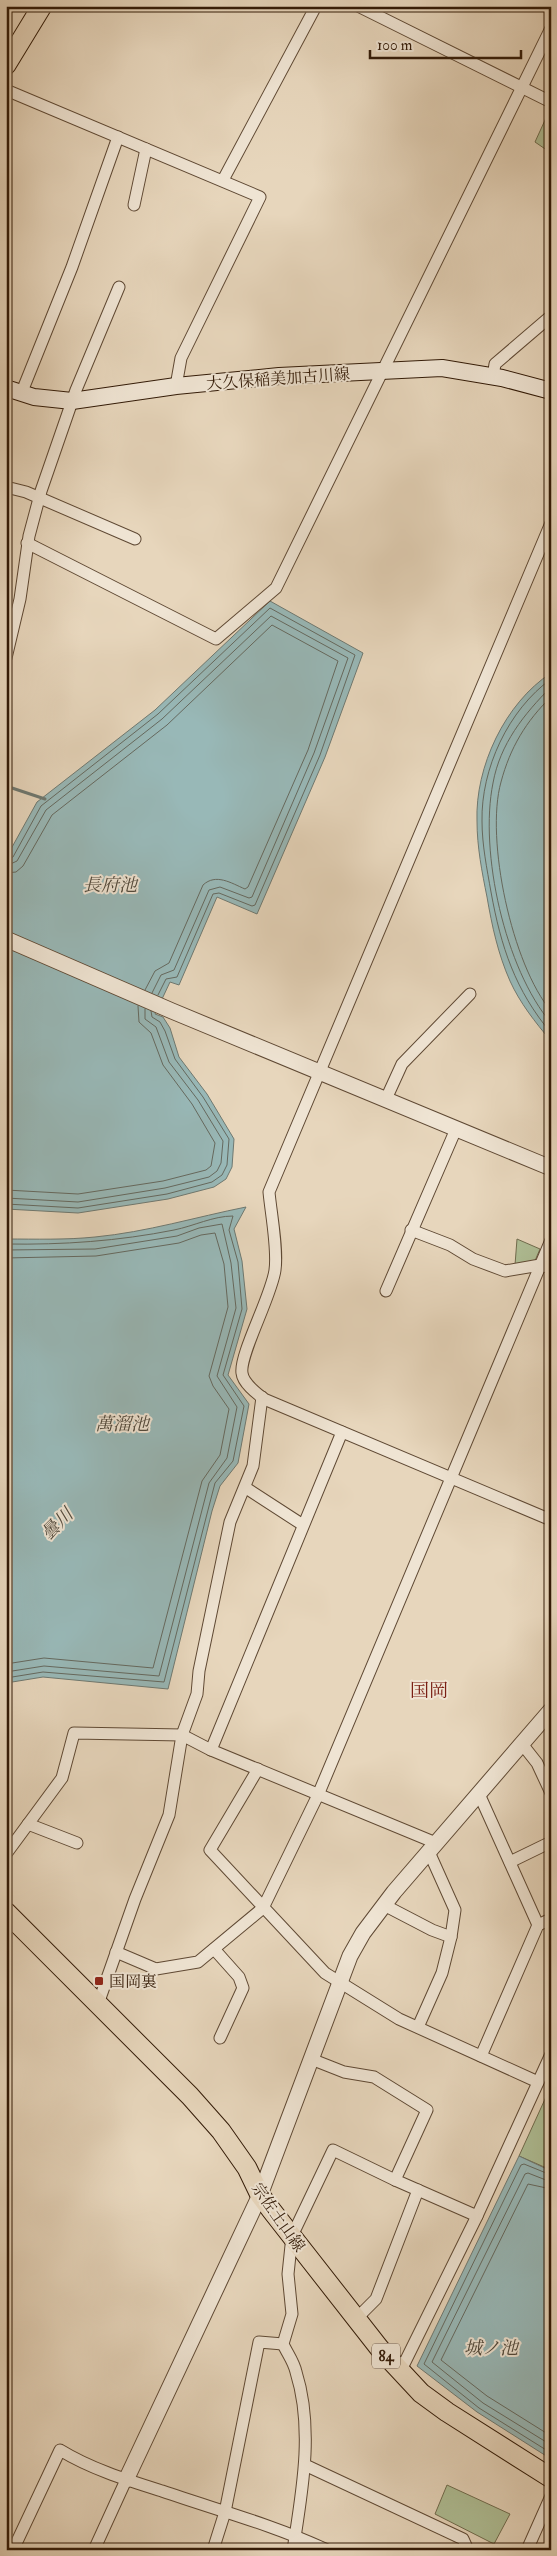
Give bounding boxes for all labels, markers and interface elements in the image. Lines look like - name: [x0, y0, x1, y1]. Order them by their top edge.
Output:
- scale bar: [370, 28, 521, 60]
- text: 100 m: [377, 36, 413, 55]
- street label: 大久保稲美加古川線: [206, 364, 351, 394]
- water label: 長府池: [83, 874, 139, 897]
- water label: 萬溜池: [95, 1413, 151, 1436]
- water label: 曇川: [36, 1502, 80, 1545]
- district label: 国岡: [410, 1679, 448, 1703]
- place label: 国岡裏: [109, 1972, 157, 1992]
- marker: 国岡裏: [93, 1975, 105, 1987]
- street label: 宗佐土山線: [247, 2179, 309, 2256]
- water label: 城ノ池: [464, 2337, 520, 2360]
- road number: 84: [372, 2344, 400, 2368]

